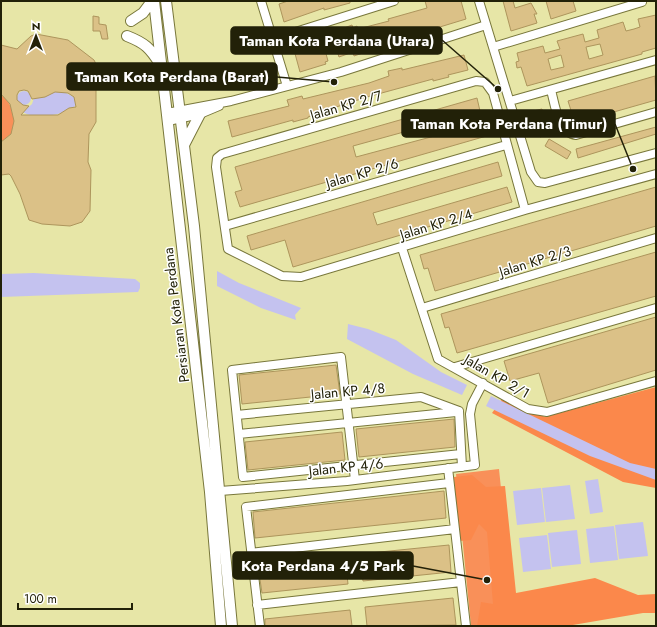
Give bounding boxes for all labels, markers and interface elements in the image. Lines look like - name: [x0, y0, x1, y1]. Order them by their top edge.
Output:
- north arrow: [16, 16, 56, 56]
- text: N: [32, 18, 40, 34]
- callout: Taman Kota Perdana (Utara): [231, 27, 442, 54]
- text: Taman Kota Perdana (Utara): [240, 30, 434, 52]
- callout: Taman Kota Perdana (Barat): [67, 63, 277, 90]
- text: Taman Kota Perdana (Barat): [75, 66, 269, 88]
- street label: Jalan KP 2/7: [306, 85, 385, 125]
- callout: Taman Kota Perdana (Timur): [402, 110, 615, 137]
- text: Taman Kota Perdana (Timur): [411, 113, 607, 135]
- street label: Jalan KP 2/6: [321, 153, 401, 193]
- street label: Jalan KP 2/4: [395, 204, 475, 245]
- street label: Jalan KP 2/3: [495, 240, 574, 282]
- street label: Persiaran Kota Perdana: [158, 246, 194, 384]
- street label: Jalan KP 2/1: [459, 348, 534, 403]
- street label: Jalan KP 4/8: [308, 378, 386, 404]
- street label: Jalan KP 4/6: [306, 453, 384, 481]
- callout: Kota Perdana 4/5 Park: [233, 552, 413, 579]
- text: Kota Perdana 4/5 Park: [241, 555, 405, 577]
- scale bar: [18, 585, 132, 611]
- text: 100 m: [24, 590, 57, 608]

